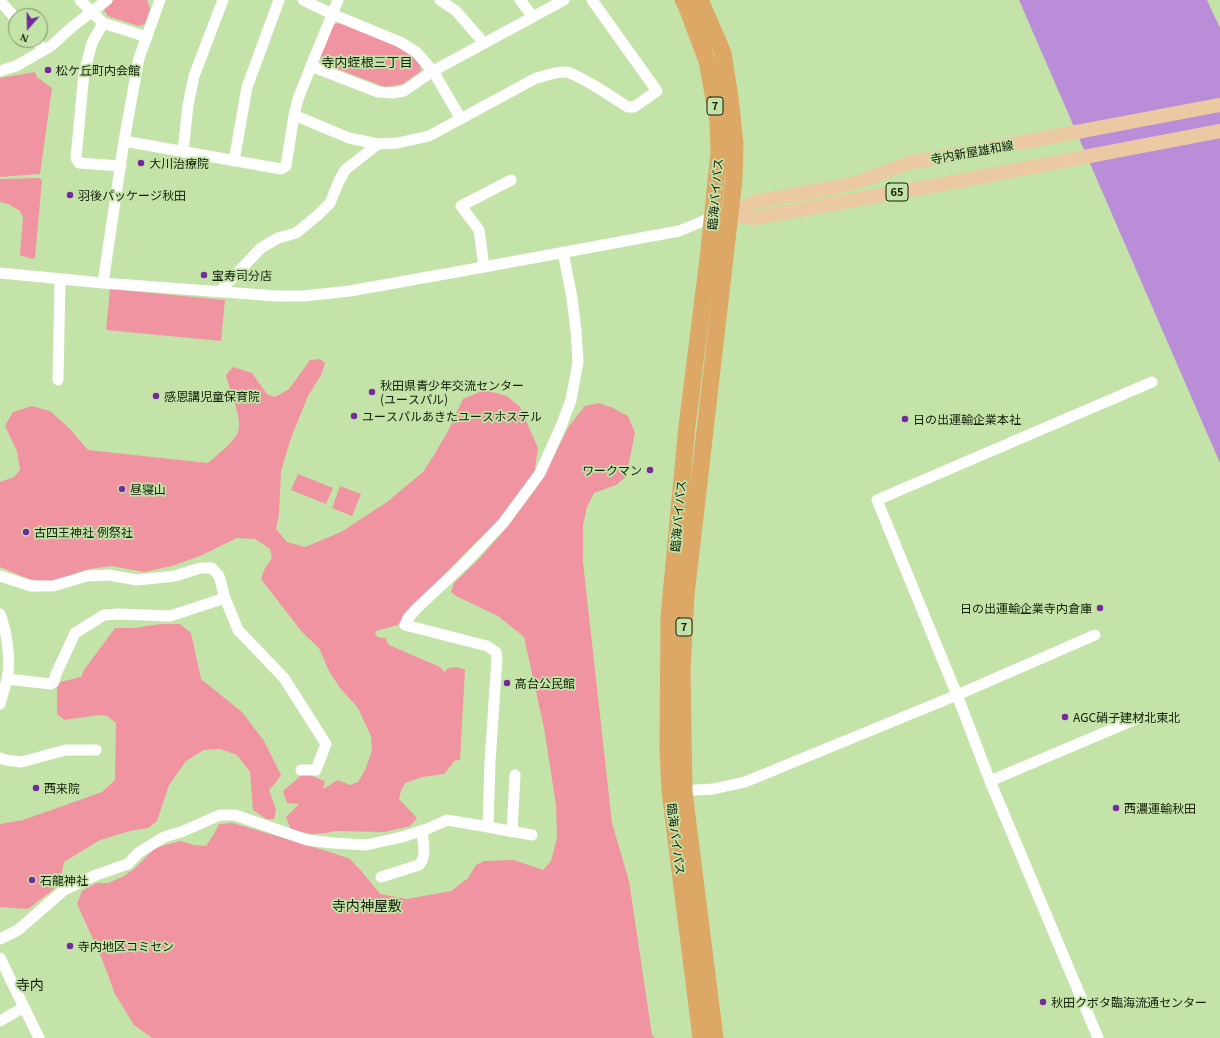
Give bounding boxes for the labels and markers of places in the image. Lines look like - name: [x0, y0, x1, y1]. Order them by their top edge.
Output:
- place label: 松ケ丘町内会館: [56, 63, 140, 77]
- marker: 松ケ丘町内会館: [43, 65, 53, 75]
- place label: 大川治療院: [149, 156, 209, 170]
- marker: 大川治療院: [136, 158, 146, 168]
- place label: 羽後パッケージ秋田: [78, 188, 186, 202]
- marker: 羽後パッケージ秋田: [65, 190, 75, 200]
- place label: 宝寿司分店: [212, 268, 272, 282]
- marker: 宝寿司分店: [199, 270, 209, 280]
- place label: 秋田県青少年交流センター (ユースパル): [380, 378, 524, 406]
- marker: 秋田県青少年交流センター (ユースパル): [367, 387, 377, 397]
- place label: 感恩講児童保育院: [164, 389, 260, 403]
- marker: 感恩講児童保育院: [151, 391, 161, 401]
- place label: ユースパルあきたユースホステル: [362, 409, 542, 423]
- marker: ユースパルあきたユースホステル: [349, 411, 359, 421]
- place label: 日の出運輸企業本社: [913, 412, 1021, 426]
- marker: 日の出運輸企業本社: [900, 414, 910, 424]
- place label: ワークマン: [582, 463, 642, 477]
- marker: ワークマン: [645, 465, 655, 475]
- place label: 昼寝山: [130, 482, 166, 496]
- marker: 昼寝山: [117, 484, 127, 494]
- place label: 古四王神社 例祭社: [34, 525, 133, 539]
- marker: 古四王神社 例祭社: [21, 527, 31, 537]
- place label: 日の出運輸企業寺内倉庫: [960, 601, 1092, 615]
- marker: 日の出運輸企業寺内倉庫: [1095, 603, 1105, 613]
- place label: 高台公民館: [515, 676, 575, 690]
- marker: 高台公民館: [502, 678, 512, 688]
- place label: AGC硝子建材北東北: [1073, 710, 1180, 724]
- marker: AGC硝子建材北東北: [1060, 712, 1070, 722]
- place label: 西来院: [44, 781, 80, 795]
- marker: 西来院: [31, 783, 41, 793]
- place label: 西濃運輸秋田: [1124, 801, 1196, 815]
- marker: 西濃運輸秋田: [1111, 803, 1121, 813]
- place label: 石龍神社: [40, 873, 88, 887]
- marker: 石龍神社: [27, 875, 37, 885]
- place label: 寺内地区コミセン: [78, 939, 174, 953]
- marker: 寺内地区コミセン: [65, 941, 75, 951]
- place label: 秋田クボタ臨海流通センター: [1051, 995, 1207, 1009]
- marker: 秋田クボタ臨海流通センター: [1038, 997, 1048, 1007]

